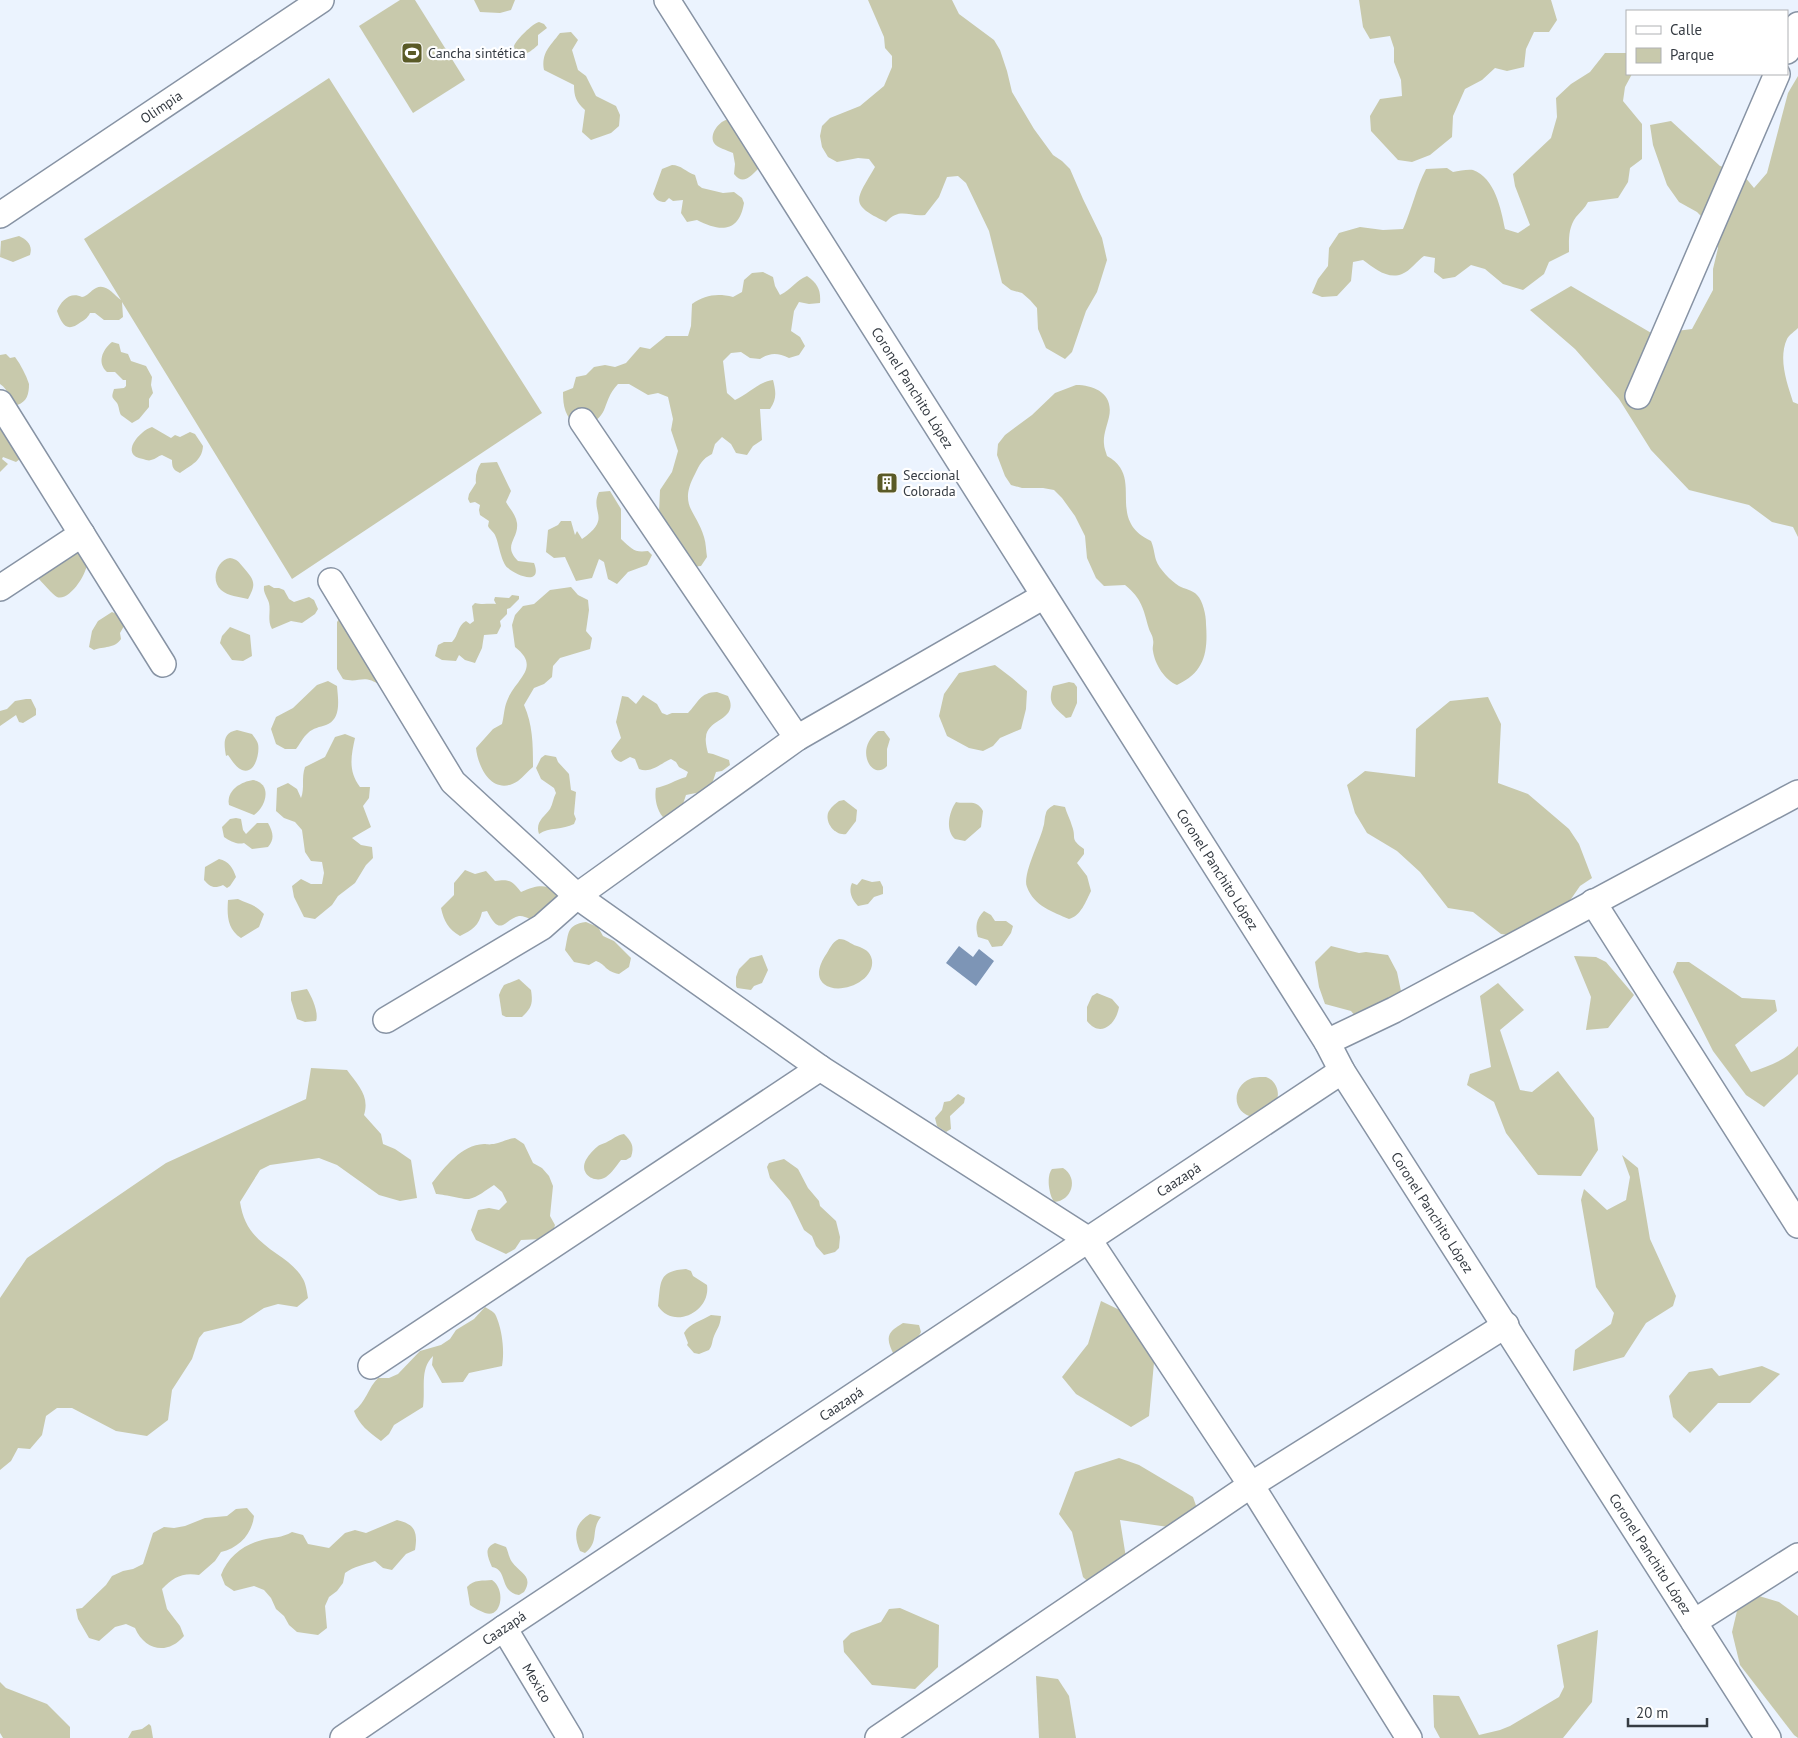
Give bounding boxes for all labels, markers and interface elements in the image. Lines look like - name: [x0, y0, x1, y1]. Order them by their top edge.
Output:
- legend: [1626, 10, 1788, 75]
- text: Calle: [1670, 20, 1702, 39]
- sports icon: Cancha sintética: [400, 41, 424, 65]
- place label: Cancha sintética: [428, 44, 526, 62]
- text: Parque: [1670, 45, 1714, 64]
- street label: Olimpia: [137, 86, 186, 128]
- street label: Coronel Panchito López: [867, 324, 958, 452]
- place label: Seccional Colorada: [903, 466, 960, 500]
- building icon: Seccional Colorada: [875, 471, 899, 495]
- street label: Coronel Panchito López: [1172, 805, 1263, 933]
- street label: Coronel Panchito López: [1387, 1149, 1478, 1276]
- street label: Caazapá: [1153, 1158, 1204, 1201]
- street label: Caazapá: [816, 1383, 867, 1425]
- street label: Coronel Panchito López: [1605, 1490, 1696, 1618]
- street label: Caazapá: [479, 1607, 530, 1649]
- street label: Mexico: [518, 1660, 556, 1706]
- scale bar: [1628, 1696, 1707, 1728]
- text: 20 m: [1636, 1703, 1669, 1722]

